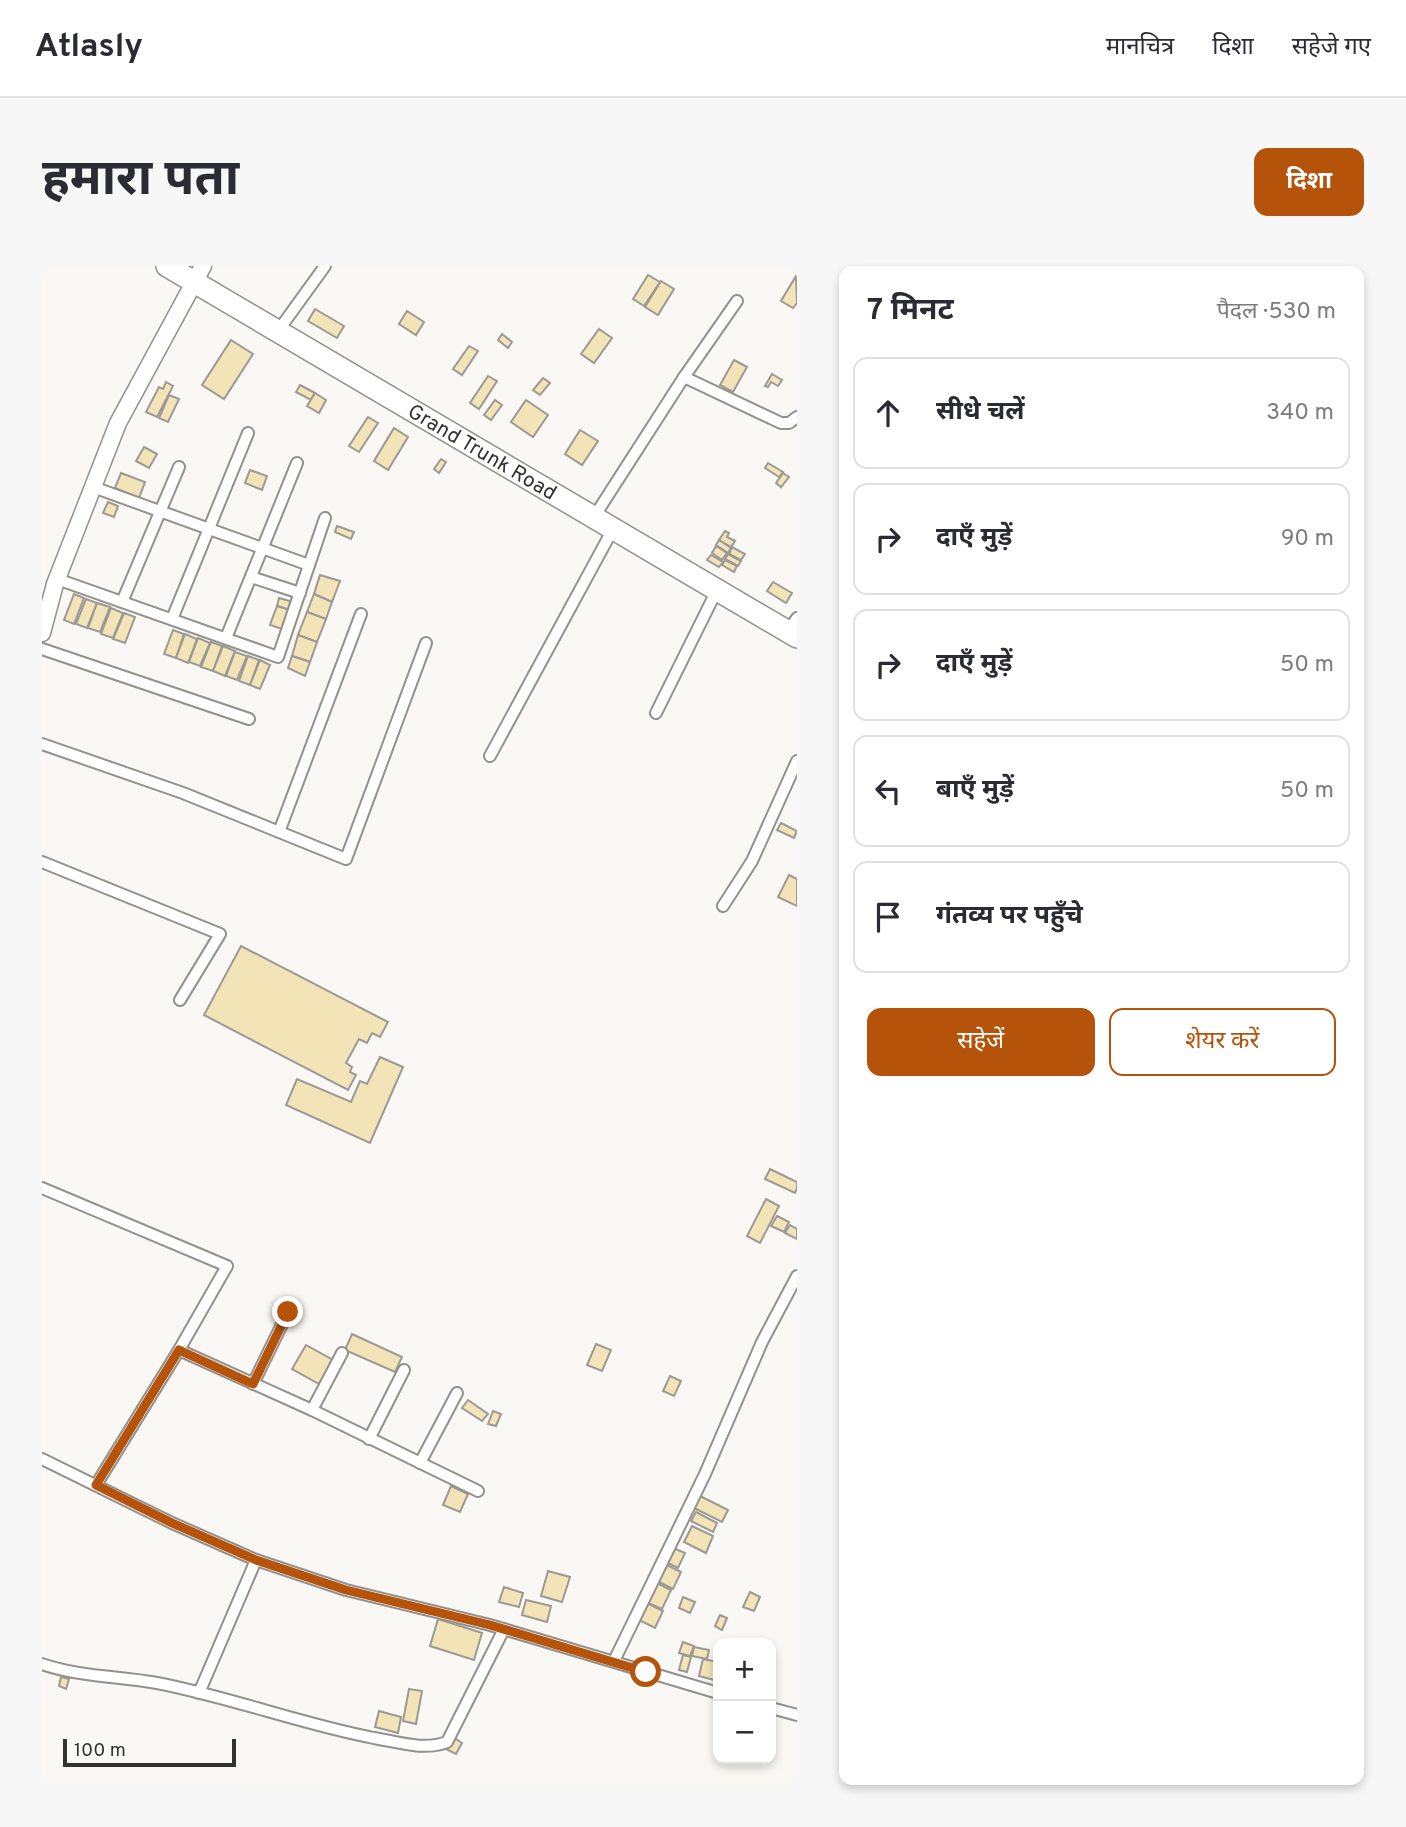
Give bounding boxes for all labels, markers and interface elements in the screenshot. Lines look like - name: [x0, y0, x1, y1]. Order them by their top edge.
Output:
- text: Atlasly: [35, 27, 143, 69]
- text: मानचित्र: [1106, 33, 1174, 63]
- text: दिशा: [1212, 33, 1254, 63]
- text: सहेजे गए: [1292, 33, 1371, 63]
- button: दिशा: [1254, 148, 1364, 216]
- text: हमारा पता: [42, 151, 239, 213]
- text: 7 मिनट: [867, 293, 954, 330]
- text: पैदल · 530 m: [1217, 298, 1336, 327]
- icon: ahead: [869, 394, 907, 432]
- text: सीधे चलें: [936, 396, 1024, 429]
- street label: Grand Trunk Road: [402, 399, 561, 507]
- text: 340 m: [1266, 399, 1334, 428]
- icon: right: [869, 520, 907, 558]
- text: दाएँ मुड़ें: [936, 522, 1012, 555]
- text: 90 m: [1281, 525, 1334, 554]
- icon: right: [869, 646, 907, 684]
- text: दाएँ मुड़ें: [936, 648, 1012, 681]
- text: 50 m: [1280, 651, 1334, 680]
- icon: left: [869, 772, 907, 810]
- text: बाएँ मुड़ें: [936, 774, 1014, 807]
- text: 50 m: [1280, 777, 1334, 806]
- icon: arrive: [869, 898, 907, 936]
- text: गंतव्य पर पहुँचे: [936, 900, 1083, 933]
- button: सहेजें: [867, 1008, 1095, 1076]
- button: शेयर करें: [1109, 1008, 1336, 1076]
- route end: [272, 1296, 303, 1327]
- map controls: [713, 1638, 776, 1764]
- button: +: [713, 1638, 776, 1701]
- route start: [630, 1656, 661, 1687]
- button: −: [713, 1701, 776, 1764]
- scale bar: [63, 1736, 236, 1768]
- text: 100 m: [74, 1739, 126, 1763]

